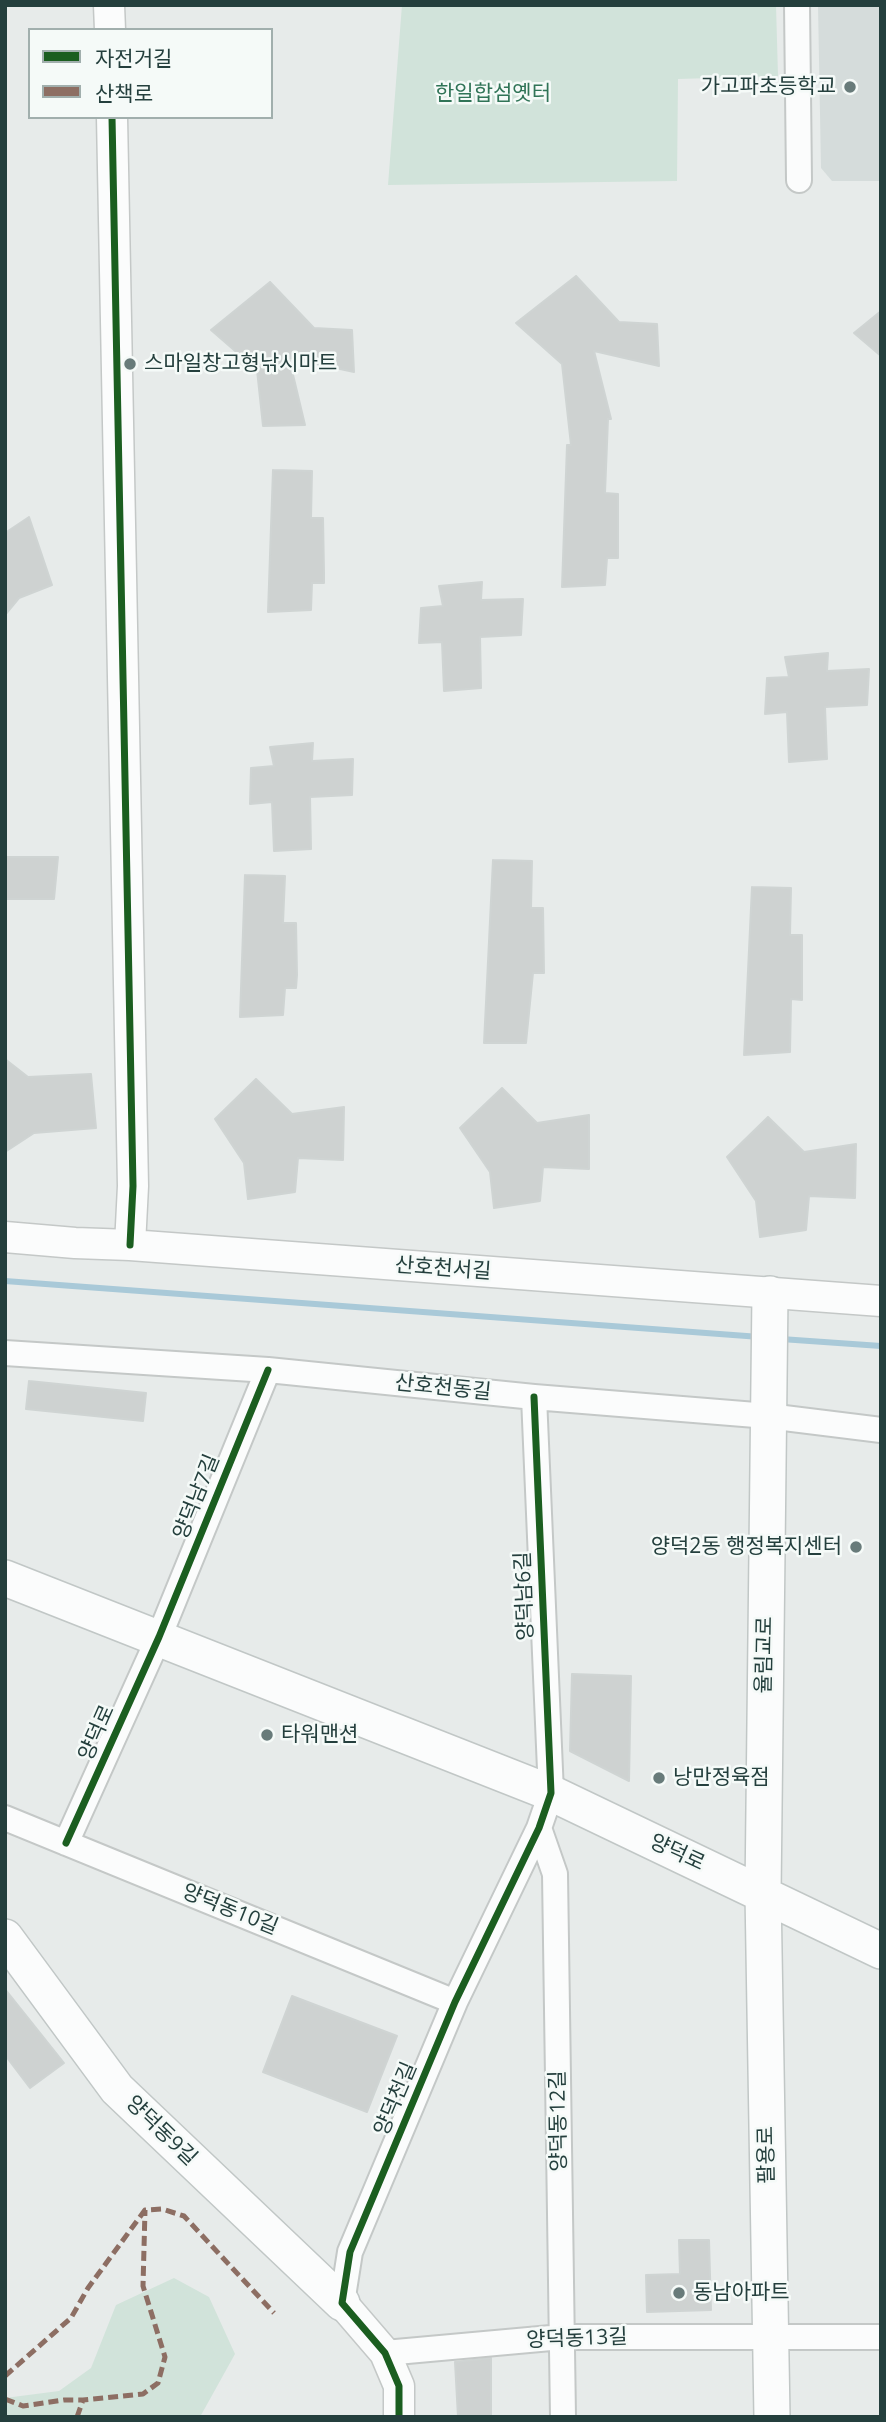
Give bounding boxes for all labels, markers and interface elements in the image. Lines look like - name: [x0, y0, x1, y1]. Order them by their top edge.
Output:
- legend: [28, 28, 273, 119]
- text: 자전거길: [95, 44, 172, 72]
- place label: 가고파초등학교: [701, 74, 836, 100]
- text: 산책로: [95, 79, 153, 107]
- marker: 가고파초등학교: [842, 79, 858, 95]
- park label: 한일합섬옛터: [435, 81, 551, 107]
- place label: 스마일창고형낚시마트: [144, 351, 337, 377]
- marker: 스마일창고형낚시마트: [122, 356, 138, 372]
- street label: 산호천서길: [394, 1253, 492, 1285]
- street label: 산호천동길: [394, 1370, 492, 1406]
- street label: 양덕남7길: [169, 1451, 225, 1543]
- place label: 양덕2동 행정복지센터: [651, 1534, 842, 1560]
- marker: 양덕2동 행정복지센터: [848, 1539, 864, 1555]
- street label: 양덕남6길: [511, 1551, 539, 1641]
- street label: 율림교로: [752, 1616, 778, 1694]
- street label: 양덕로: [74, 1701, 120, 1765]
- place label: 타워맨션: [281, 1722, 358, 1748]
- marker: 타워맨션: [259, 1727, 275, 1743]
- place label: 낭만정육점: [673, 1765, 770, 1791]
- marker: 낭만정육점: [651, 1770, 667, 1786]
- street label: 양덕로: [645, 1829, 709, 1877]
- street label: 양덕동10길: [178, 1879, 282, 1941]
- street label: 양덕천길: [369, 2059, 423, 2139]
- street label: 양덕동12길: [546, 2070, 572, 2172]
- street label: 양덕동9길: [120, 2091, 202, 2171]
- street label: 팔용로: [754, 2126, 780, 2184]
- place label: 동남아파트: [693, 2280, 790, 2306]
- marker: 동남아파트: [671, 2285, 687, 2301]
- street label: 양덕동13길: [526, 2325, 628, 2353]

